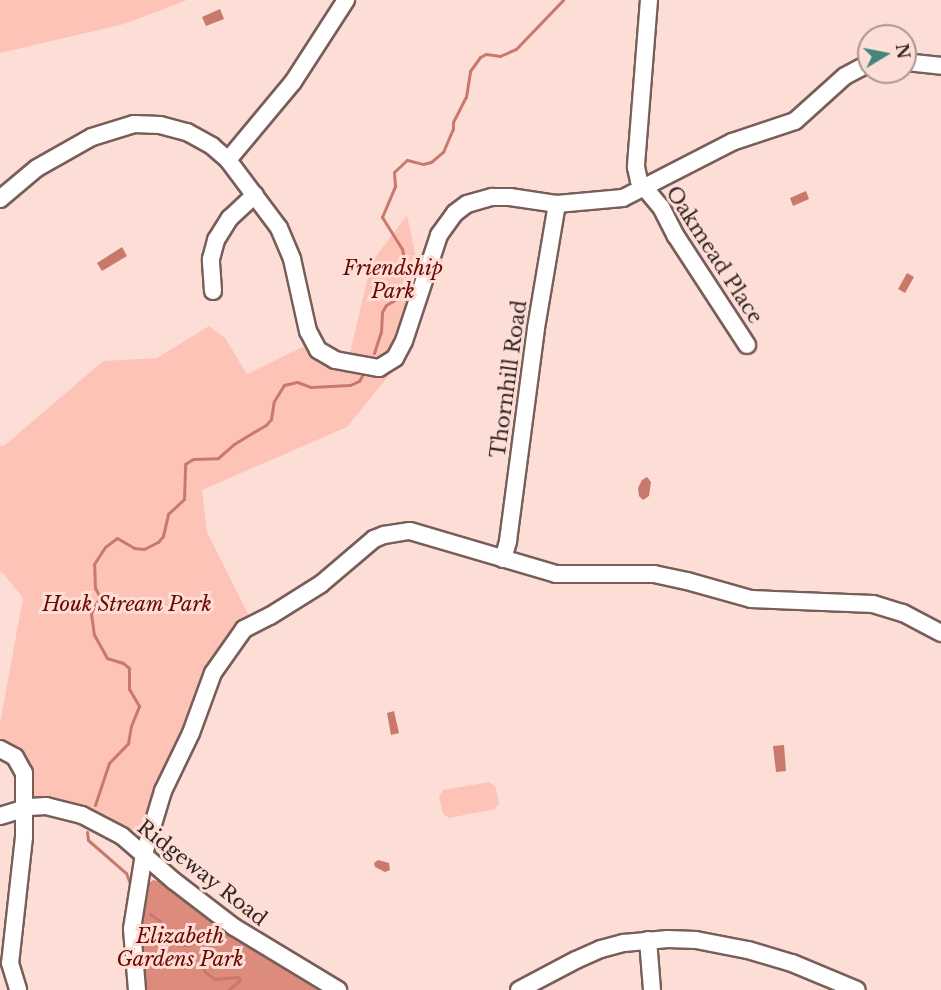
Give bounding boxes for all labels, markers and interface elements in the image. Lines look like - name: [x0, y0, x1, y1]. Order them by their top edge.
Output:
- north arrow: [857, 24, 917, 84]
- text: N: [892, 42, 914, 60]
- street label: Oakmead Place: [661, 182, 767, 328]
- park label: Friendship Park: [343, 257, 443, 304]
- street label: Thornhill Road: [486, 299, 532, 459]
- park label: Houk Stream Park: [42, 592, 212, 616]
- street label: Ridgeway Road: [132, 815, 272, 931]
- park label: Elizabeth Gardens Park: [117, 924, 243, 971]

